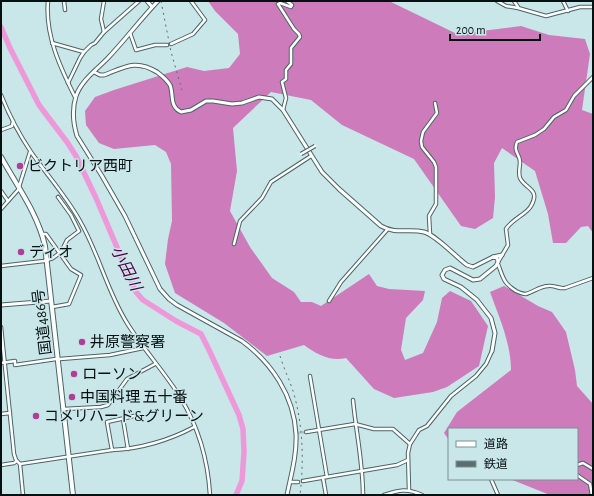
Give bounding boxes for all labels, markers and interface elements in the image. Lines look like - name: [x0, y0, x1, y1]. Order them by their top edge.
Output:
- scale bar: [450, 16, 540, 42]
- text: 200 m: [456, 24, 486, 36]
- place label: ビクトリア西町: [28, 158, 133, 174]
- marker: ビクトリア西町: [15, 161, 25, 171]
- water label: 小田川: [108, 243, 146, 295]
- place label: ディオ: [29, 244, 73, 260]
- marker: ディオ: [16, 247, 26, 257]
- street label: 国道486号: [30, 288, 54, 356]
- place label: 井原警察署: [90, 333, 165, 350]
- marker: 井原警察署: [77, 337, 87, 347]
- place label: ローソン: [82, 367, 142, 382]
- marker: ローソン: [69, 369, 79, 379]
- place label: 中国料理 五十番: [80, 388, 187, 405]
- marker: 中国料理 五十番: [67, 392, 77, 402]
- place label: コメリハード&グリーン: [44, 408, 204, 424]
- marker: コメリハード&グリーン: [31, 411, 41, 421]
- legend: [448, 428, 578, 480]
- text: 道路: [484, 437, 508, 450]
- text: 鉄道: [484, 457, 508, 470]

